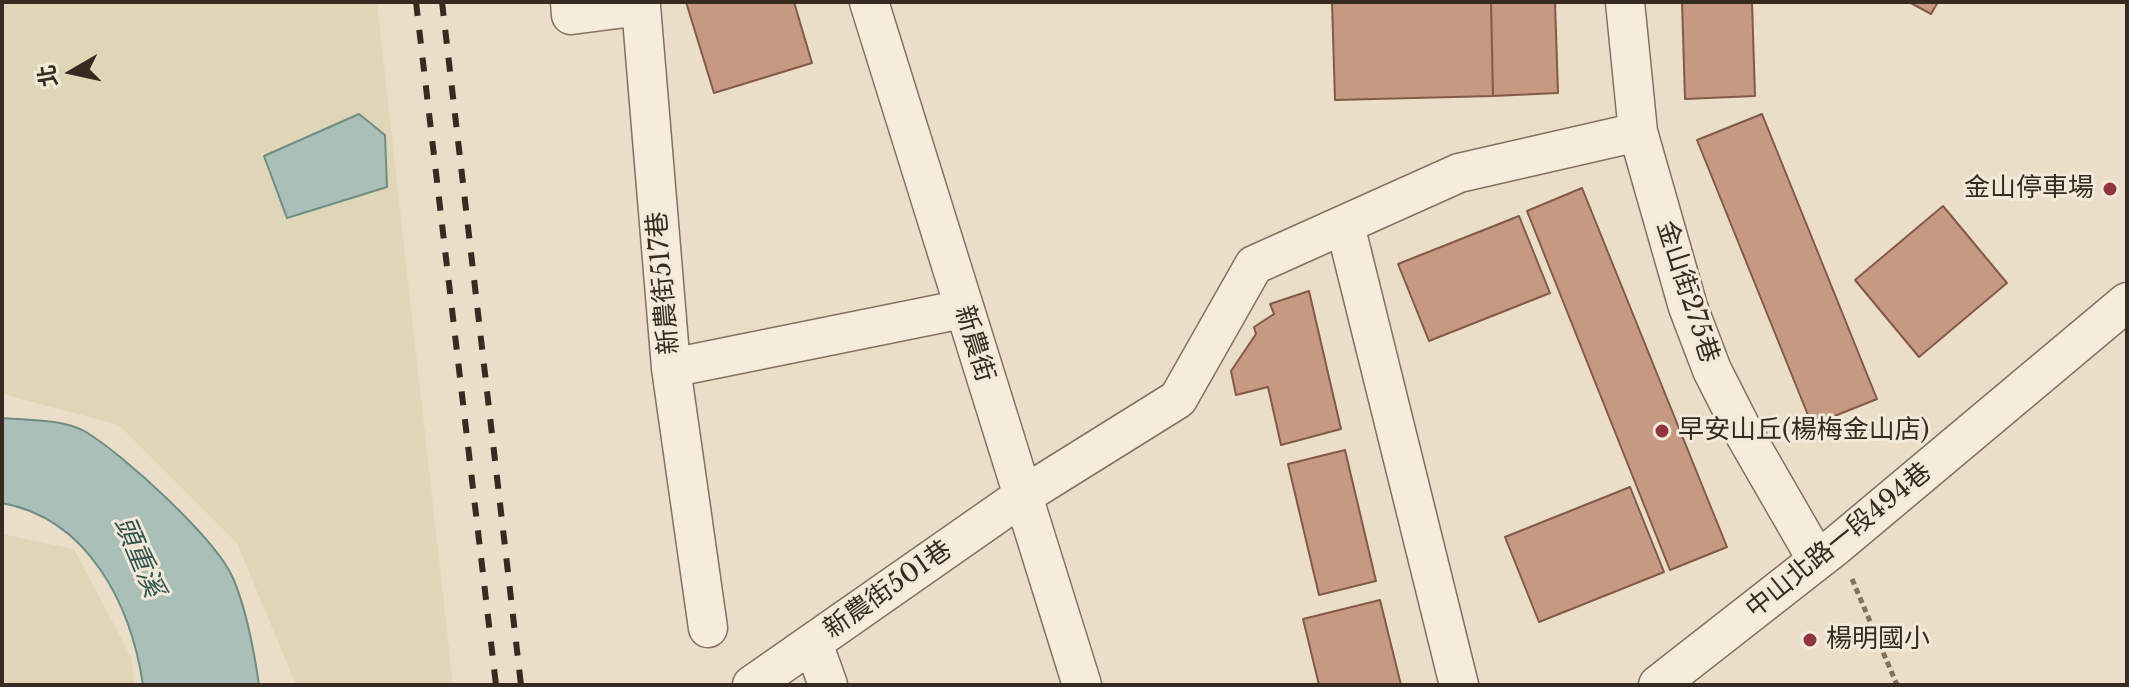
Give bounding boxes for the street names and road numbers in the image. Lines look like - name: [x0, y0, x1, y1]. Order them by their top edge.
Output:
- street label: 新農街517巷: [642, 210, 686, 356]
- street label: 金山街275巷: [1649, 217, 1725, 367]
- street label: 新農街: [948, 302, 1000, 386]
- street label: 中山北路一段494巷: [1740, 457, 1938, 625]
- street label: 新農街501巷: [818, 535, 958, 645]

